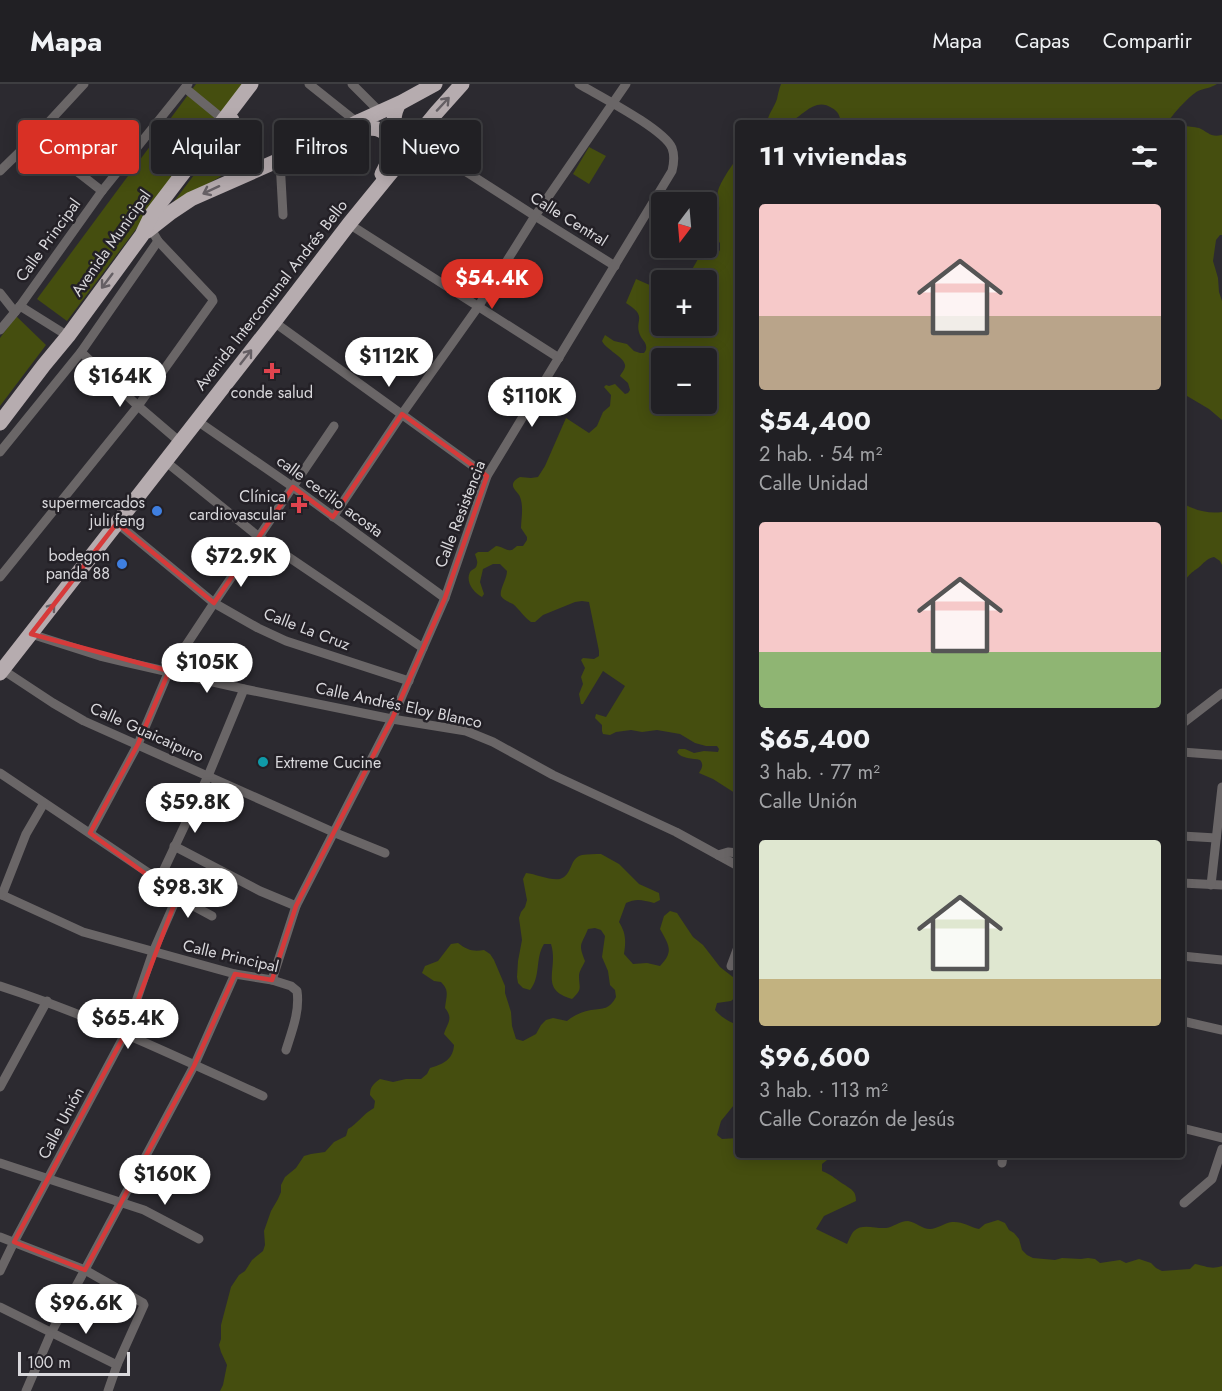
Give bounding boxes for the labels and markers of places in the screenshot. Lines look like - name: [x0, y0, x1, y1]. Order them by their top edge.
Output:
- pin: $54.4K: [443, 259, 541, 310]
- pin: $112K: [347, 337, 431, 388]
- pin: $164K: [78, 357, 162, 408]
- marker: conde salud: [263, 362, 281, 380]
- pin: $110K: [490, 377, 574, 428]
- place label: conde salud: [231, 381, 313, 404]
- place label: Clínica cardiovascular: [189, 485, 286, 526]
- place label: supermercados juli feng: [42, 491, 145, 532]
- marker: Clínica cardiovascular: [290, 496, 308, 514]
- marker: supermercados juli feng: [150, 504, 164, 518]
- pin: $72.9K: [192, 537, 290, 588]
- place label: bodegon panda 88: [46, 544, 110, 585]
- marker: bodegon panda 88: [115, 557, 129, 571]
- pin: $105K: [165, 643, 249, 694]
- place label: Extreme Cucine: [275, 751, 381, 774]
- marker: Extreme Cucine: [256, 755, 270, 769]
- pin: $59.8K: [146, 783, 244, 834]
- pin: $98.3K: [139, 868, 237, 919]
- pin: $65.4K: [79, 999, 177, 1050]
- pin: $160K: [123, 1155, 207, 1206]
- pin: $96.6K: [37, 1284, 135, 1335]

